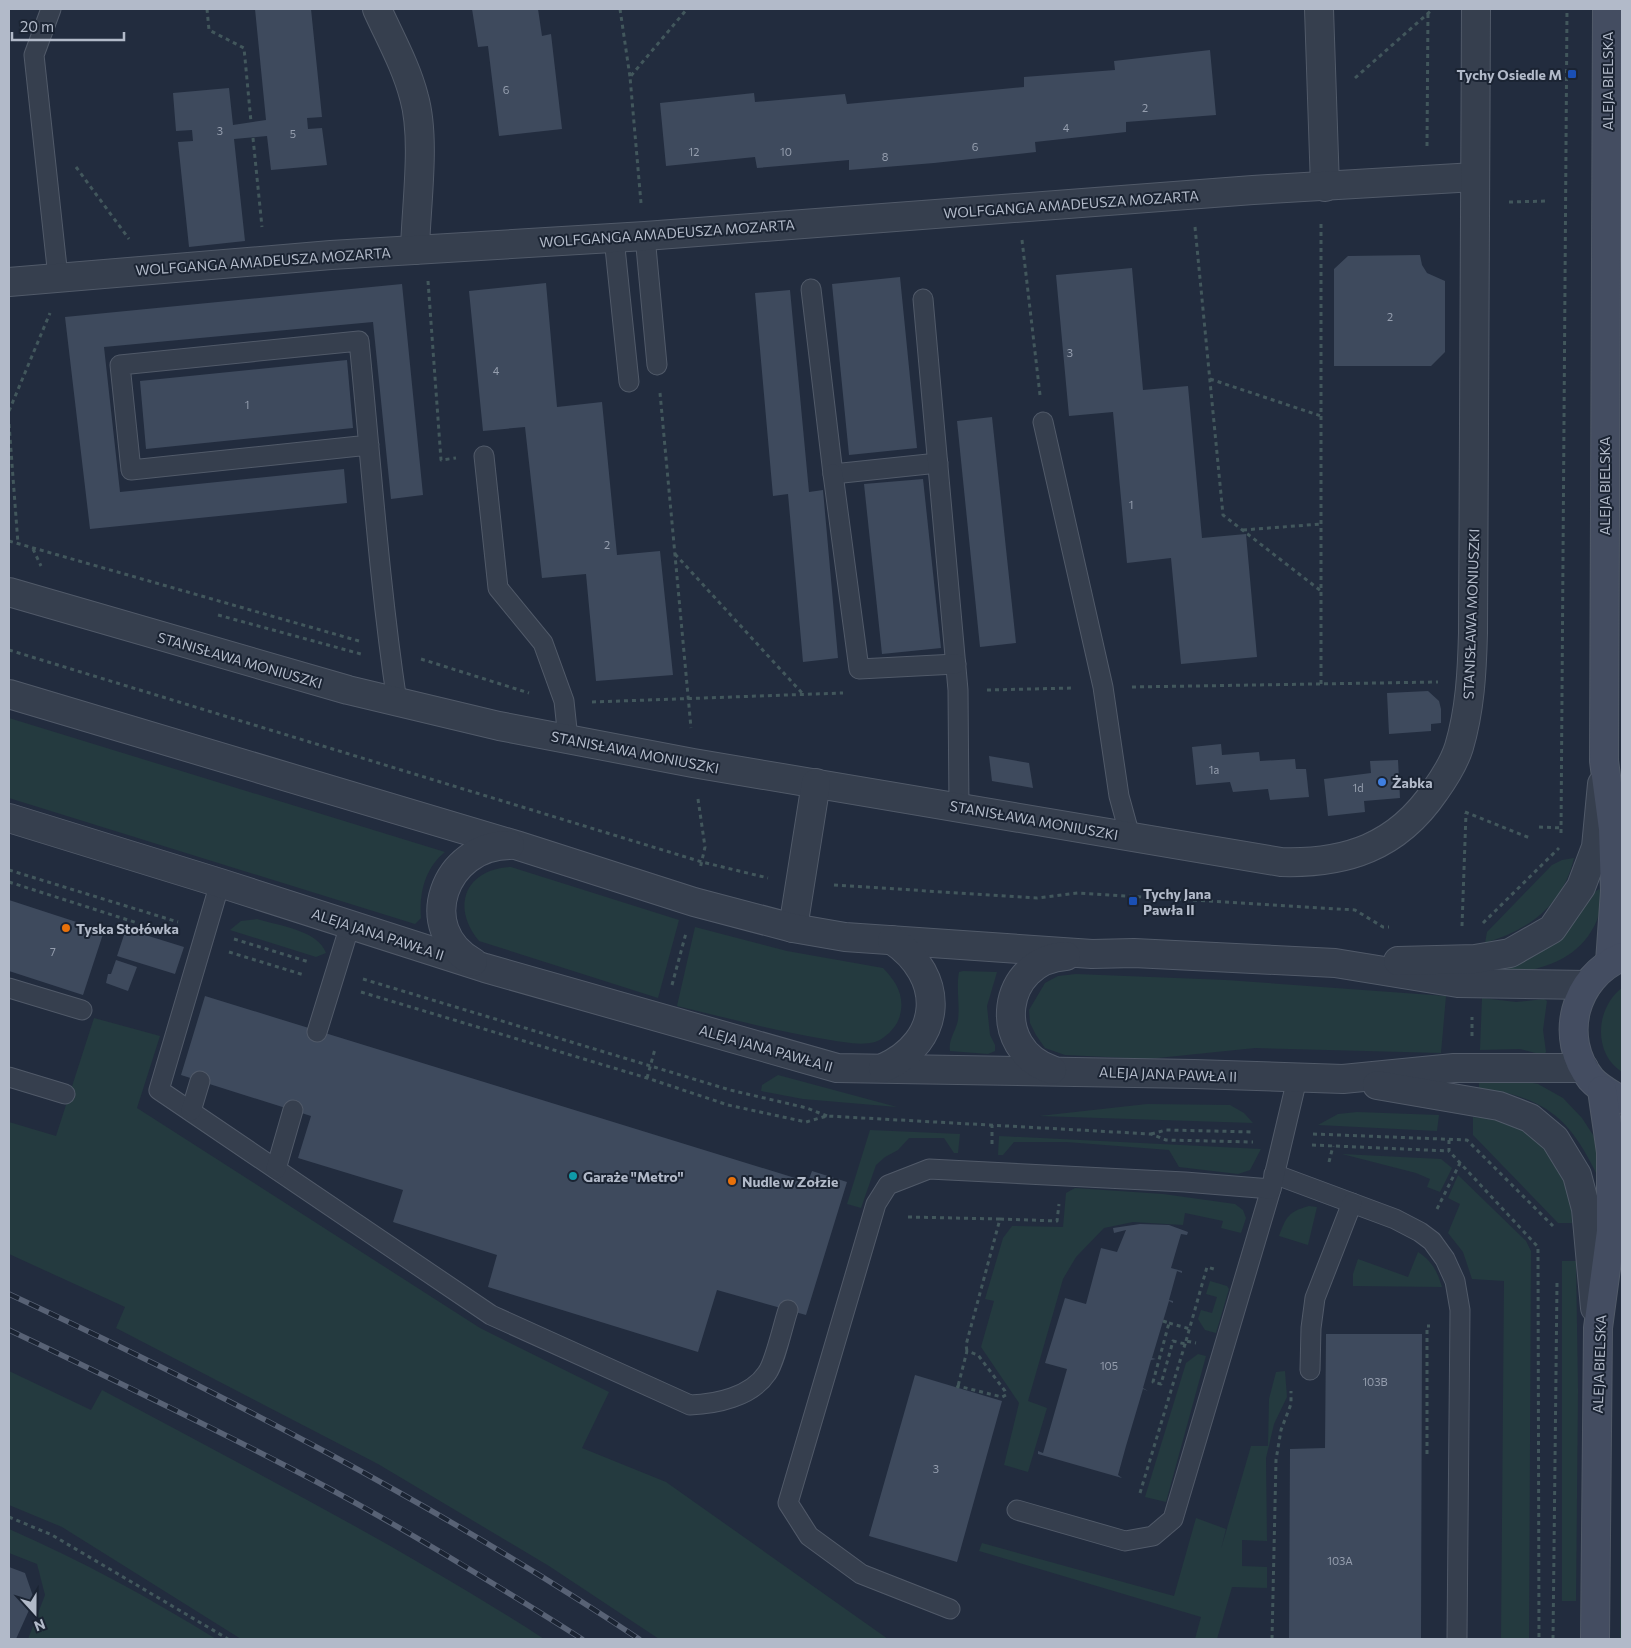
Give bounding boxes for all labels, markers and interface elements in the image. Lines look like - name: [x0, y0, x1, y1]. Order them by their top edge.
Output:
- scale bar: [12, 10, 125, 42]
- text: 20 m: [20, 17, 54, 35]
- street label: ALEJA BIELSKA: [1599, 31, 1616, 130]
- place label: Tychy Osiedle M: [1457, 66, 1562, 83]
- marker: Tychy Osiedle M: [1566, 68, 1578, 80]
- house number: 6: [503, 83, 510, 96]
- house number: 2: [1142, 101, 1148, 114]
- house number: 4: [1063, 121, 1070, 134]
- house number: 3: [217, 124, 223, 137]
- house number: 5: [290, 127, 296, 140]
- house number: 6: [972, 140, 979, 153]
- house number: 12: [689, 145, 699, 158]
- house number: 10: [780, 145, 792, 158]
- house number: 8: [882, 150, 889, 163]
- street label: WOLFGANGA AMADEUSZA MOZARTA: [943, 187, 1200, 221]
- street label: WOLFGANGA AMADEUSZA MOZARTA: [539, 216, 796, 250]
- street label: WOLFGANGA AMADEUSZA MOZARTA: [135, 244, 392, 278]
- house number: 2: [1387, 310, 1393, 323]
- house number: 3: [1067, 346, 1073, 359]
- house number: 4: [493, 364, 500, 377]
- house number: 1: [245, 398, 249, 411]
- street label: ALEJA BIELSKA: [1596, 436, 1613, 535]
- house number: 1: [1129, 498, 1133, 511]
- street label: STANISŁAWA MONIUSZKI: [1460, 528, 1482, 700]
- house number: 2: [604, 538, 610, 551]
- street label: STANISŁAWA MONIUSZKI: [156, 628, 324, 692]
- street label: STANISŁAWA MONIUSZKI: [550, 727, 720, 777]
- house number: 1a: [1209, 763, 1219, 776]
- place label: Żabka: [1392, 774, 1433, 791]
- marker: Żabka: [1376, 776, 1388, 788]
- house number: 1d: [1352, 781, 1364, 794]
- street label: STANISŁAWA MONIUSZKI: [948, 797, 1120, 843]
- place label: Tychy Jana Pawła II: [1143, 885, 1211, 918]
- marker: Tychy Jana Pawła II: [1127, 895, 1139, 907]
- street label: ALEJA JANA PAWŁA II: [310, 905, 446, 963]
- place label: Tyska Stołówka: [76, 920, 179, 937]
- marker: Tyska Stołówka: [60, 922, 72, 934]
- house number: 7: [50, 945, 56, 958]
- street label: ALEJA JANA PAWŁA II: [697, 1021, 835, 1075]
- street label: ALEJA JANA PAWŁA II: [1099, 1063, 1237, 1085]
- place label: Garaże "Metro": [583, 1168, 684, 1185]
- marker: Garaże "Metro": [567, 1170, 579, 1182]
- place label: Nudle w Zołzie: [742, 1173, 838, 1190]
- marker: Nudle w Zołzie: [726, 1175, 738, 1187]
- street label: ALEJA BIELSKA: [1589, 1314, 1609, 1414]
- house number: 105: [1100, 1359, 1118, 1372]
- house number: 103B: [1362, 1375, 1388, 1388]
- house number: 3: [933, 1462, 939, 1475]
- house number: 103A: [1327, 1554, 1353, 1567]
- north arrow: [10, 1588, 60, 1638]
- text: N: [32, 1616, 48, 1635]

